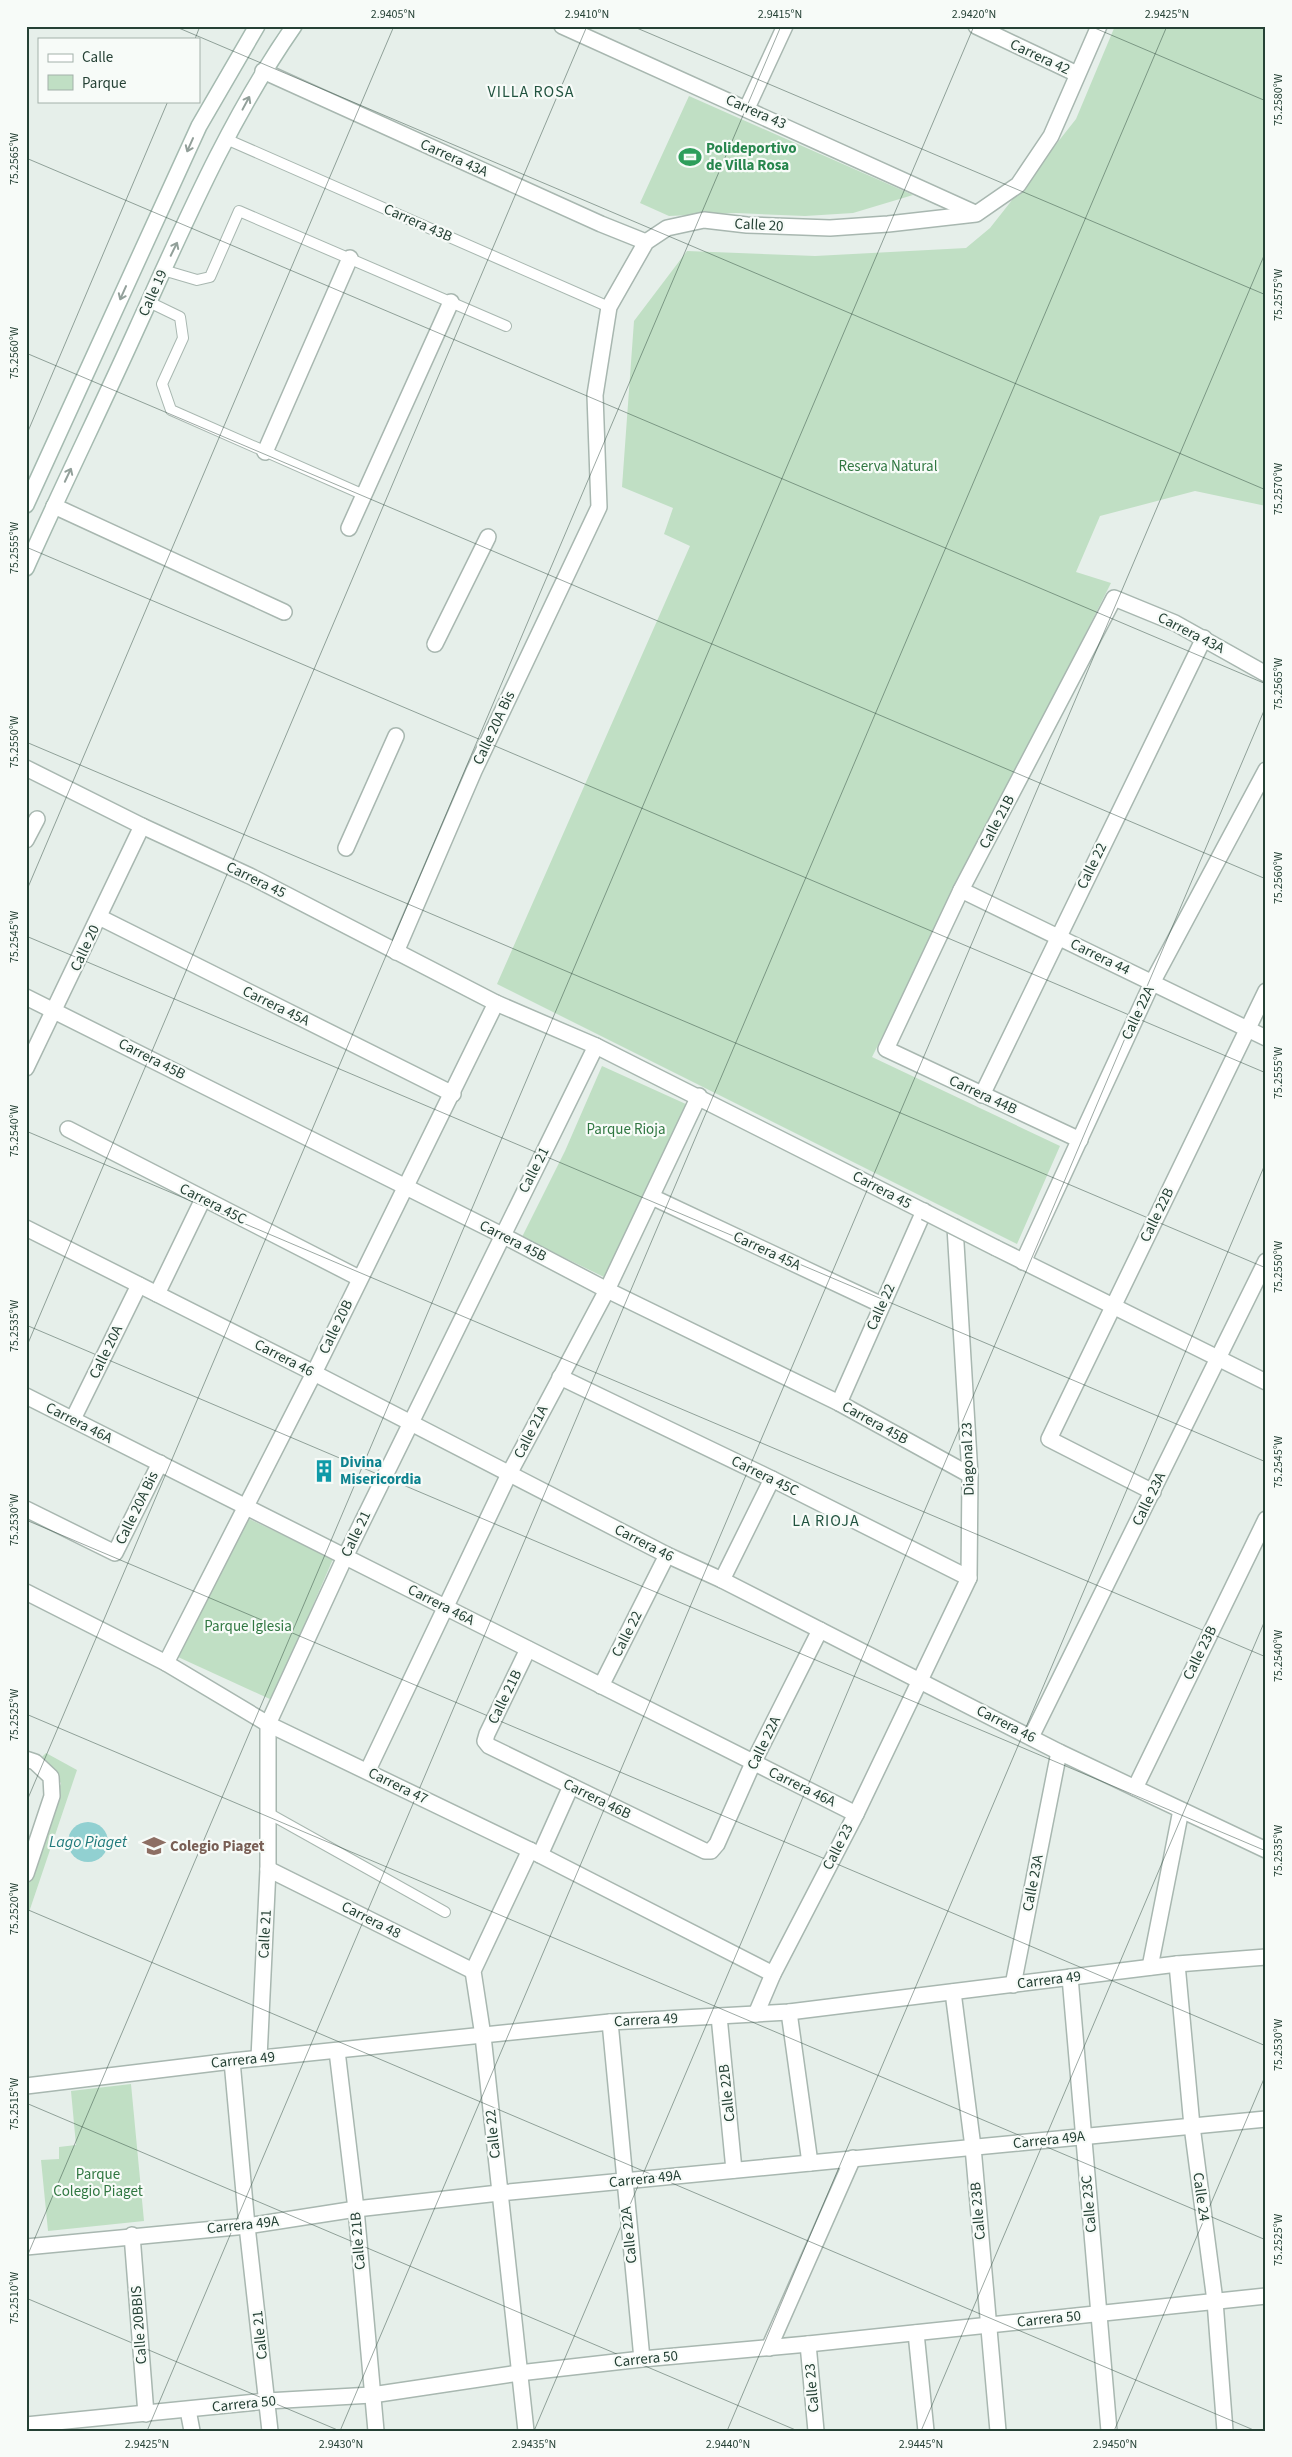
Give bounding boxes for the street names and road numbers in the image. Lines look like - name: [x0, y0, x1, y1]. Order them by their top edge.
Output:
- street label: Carrera 42: [1006, 34, 1074, 80]
- street label: Carrera 43: [722, 89, 790, 135]
- street label: Carrera 43A: [417, 134, 492, 183]
- street label: Carrera 43B: [380, 199, 456, 248]
- street label: Calle 20: [734, 213, 784, 237]
- street label: Calle 19: [133, 266, 173, 320]
- street label: Carrera 43A: [1154, 607, 1229, 659]
- street label: Calle 20A Bis: [468, 688, 520, 768]
- street label: Calle 21B: [974, 791, 1020, 853]
- street label: Calle 22: [1072, 839, 1112, 893]
- street label: Carrera 45: [223, 857, 289, 903]
- street label: Calle 20: [65, 921, 105, 975]
- street label: Carrera 44: [1067, 934, 1134, 981]
- street label: Carrera 45A: [239, 981, 314, 1032]
- street label: Calle 22A: [1116, 982, 1160, 1043]
- street label: Carrera 45B: [115, 1033, 189, 1085]
- street label: Carrera 44B: [945, 1070, 1021, 1120]
- street label: Calle 21: [513, 1143, 555, 1197]
- street label: Carrera 45: [849, 1166, 915, 1214]
- street label: Carrera 45C: [176, 1178, 251, 1230]
- street label: Calle 22B: [1135, 1184, 1179, 1246]
- street label: Carrera 45B: [476, 1215, 550, 1267]
- street label: Carrera 45A: [730, 1226, 805, 1276]
- street label: Calle 22: [861, 1280, 901, 1334]
- street label: Calle 20B: [314, 1296, 358, 1358]
- street label: Calle 20A: [84, 1321, 128, 1382]
- street label: Carrera 46: [251, 1334, 317, 1382]
- street label: Carrera 45B: [838, 1396, 912, 1450]
- street label: Carrera 46A: [42, 1397, 117, 1449]
- street label: Calle 21A: [509, 1401, 554, 1462]
- street label: Diagonal 23: [956, 1422, 980, 1496]
- street label: Carrera 45C: [728, 1451, 803, 1502]
- street label: Calle 20A Bis: [110, 1468, 164, 1548]
- street label: Calle 23A: [1127, 1468, 1171, 1529]
- street label: Calle 21: [336, 1507, 376, 1561]
- street label: Carrera 46: [611, 1519, 677, 1567]
- street label: Carrera 46A: [404, 1579, 479, 1631]
- street label: Calle 22: [606, 1607, 648, 1661]
- street label: Calle 23B: [1178, 1622, 1222, 1684]
- street label: Calle 21B: [483, 1666, 527, 1728]
- street label: Carrera 46: [973, 1700, 1039, 1748]
- street label: Calle 22A: [742, 1712, 786, 1773]
- street label: Carrera 46A: [765, 1762, 840, 1813]
- street label: Carrera 47: [365, 1763, 431, 1809]
- street label: Carrera 46B: [560, 1774, 635, 1825]
- street label: Calle 23: [817, 1820, 859, 1874]
- street label: Calle 23A: [1017, 1852, 1049, 1913]
- street label: Carrera 48: [338, 1896, 404, 1944]
- street label: Calle 21: [253, 1909, 277, 1959]
- street label: Carrera 49: [1016, 1966, 1082, 1994]
- street label: Carrera 49: [613, 2008, 679, 2032]
- street label: Carrera 49: [210, 2046, 276, 2074]
- street label: Calle 22B: [714, 2063, 740, 2123]
- street label: Calle 22: [480, 2108, 506, 2160]
- street label: Carrera 49A: [1012, 2126, 1087, 2154]
- street label: Carrera 49A: [608, 2165, 683, 2193]
- street label: Calle 24: [1187, 2171, 1215, 2223]
- street label: Calle 23C: [1076, 2174, 1102, 2234]
- street label: Calle 23B: [965, 2181, 991, 2241]
- street label: Calle 22A: [615, 2205, 642, 2265]
- street label: Carrera 49A: [206, 2211, 281, 2239]
- street label: Calle 21B: [345, 2211, 371, 2271]
- street label: Calle 20BBIS: [126, 2285, 152, 2365]
- street label: Carrera 50: [1016, 2305, 1082, 2333]
- street label: Calle 21: [247, 2309, 273, 2361]
- street label: Carrera 50: [613, 2345, 679, 2373]
- street label: Calle 23: [799, 2363, 825, 2413]
- street label: Carrera 50: [211, 2390, 277, 2418]

